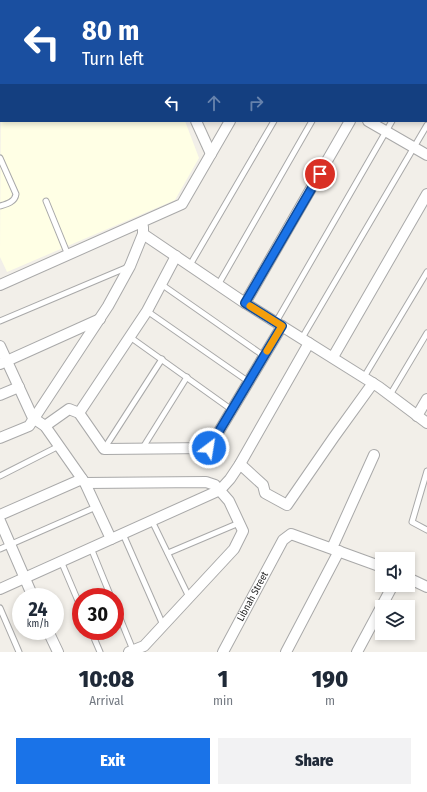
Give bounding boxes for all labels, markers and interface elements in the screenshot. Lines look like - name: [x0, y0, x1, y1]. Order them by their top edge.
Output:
- text: 80 m: [82, 14, 139, 47]
- icon: left: [16, 16, 68, 68]
- text: Turn left: [82, 48, 144, 70]
- icon: left: [161, 92, 183, 114]
- icon: ahead: [203, 92, 225, 114]
- icon: right: [245, 92, 267, 114]
- pin: [303, 157, 337, 191]
- icon: arrive: [309, 163, 331, 185]
- position arrow: [188, 427, 230, 469]
- map controls: [375, 552, 415, 640]
- button: sound: [375, 552, 415, 592]
- street label: Libnah Street: [235, 569, 271, 623]
- speed limit sign: 30: [72, 588, 124, 640]
- text: 24: [28, 597, 48, 621]
- button: layers: [375, 600, 415, 640]
- text: km/h: [27, 618, 49, 630]
- text: 10:08: [79, 665, 134, 693]
- text: 1: [218, 665, 228, 693]
- text: 190: [312, 665, 348, 693]
- text: Arrival: [89, 693, 124, 708]
- text: min: [213, 693, 233, 708]
- text: m: [325, 693, 335, 708]
- button: Exit: [16, 738, 210, 784]
- button: Share: [218, 738, 411, 784]

